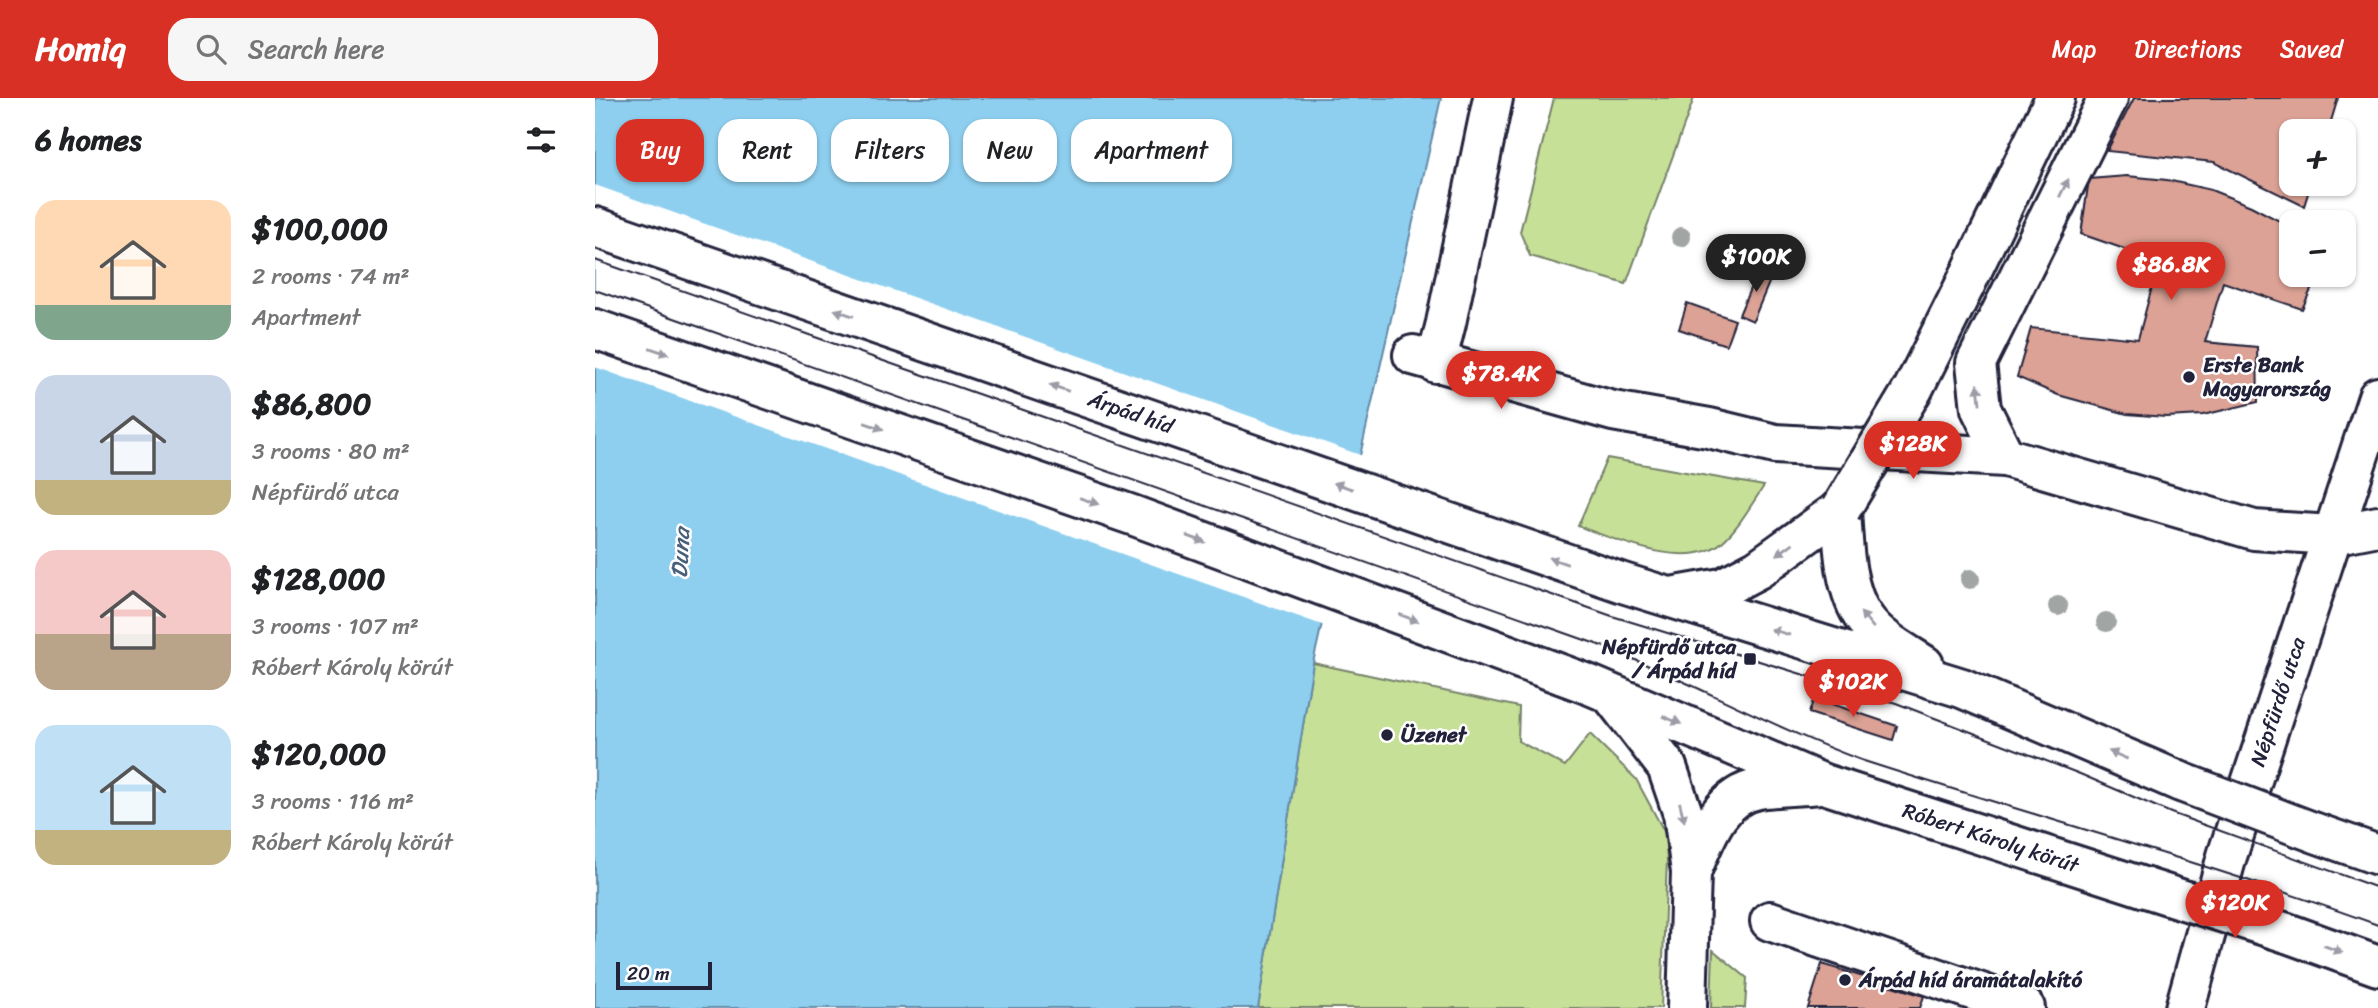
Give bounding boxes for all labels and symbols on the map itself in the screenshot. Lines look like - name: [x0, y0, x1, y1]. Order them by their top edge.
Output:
- one-way arrow: [2058, 178, 2069, 198]
- pin: $100K: [1707, 234, 1805, 294]
- pin: $86.8K: [2114, 242, 2228, 302]
- one-way arrow: [833, 307, 854, 318]
- one-way arrow: [649, 346, 670, 357]
- place label: Erste Bank Magyarország: [2202, 346, 2332, 408]
- pin: $78.4K: [1444, 352, 1558, 411]
- marker: Erste Bank Magyarország: [2181, 369, 2197, 385]
- street label: Árpád híd: [1082, 380, 1181, 446]
- one-way arrow: [1048, 382, 1069, 393]
- one-way arrow: [1974, 383, 1985, 405]
- one-way arrow: [864, 421, 885, 432]
- pin: $128K: [1864, 422, 1962, 481]
- one-way arrow: [1333, 480, 1354, 491]
- one-way arrow: [1079, 495, 1100, 506]
- water label: Duna: [659, 524, 702, 579]
- one-way arrow: [1185, 534, 1206, 545]
- one-way arrow: [1776, 542, 1794, 556]
- one-way arrow: [1548, 555, 1569, 566]
- one-way arrow: [1860, 611, 1875, 629]
- one-way arrow: [1399, 613, 1420, 624]
- one-way arrow: [1769, 626, 1790, 636]
- place label: Népfürdő utca / Árpád híd: [1601, 628, 1738, 690]
- street label: Népfürdő utca: [2239, 632, 2317, 771]
- marker: Népfürdő utca / Árpád híd: [1742, 651, 1758, 667]
- pin: $102K: [1804, 660, 1902, 719]
- one-way arrow: [1662, 714, 1683, 725]
- place label: Üzenet: [1401, 716, 1468, 754]
- marker: Üzenet: [1379, 727, 1395, 743]
- one-way arrow: [2108, 749, 2128, 761]
- street label: Róbert Károly körút: [1898, 792, 2085, 885]
- one-way arrow: [1677, 802, 1688, 824]
- pin: $120K: [2186, 880, 2284, 940]
- one-way arrow: [2322, 944, 2343, 955]
- scale bar: [616, 959, 712, 991]
- place label: Árpád híd áramátalakító: [1858, 961, 2084, 999]
- marker: Árpád híd áramátalakító: [1837, 972, 1853, 988]

